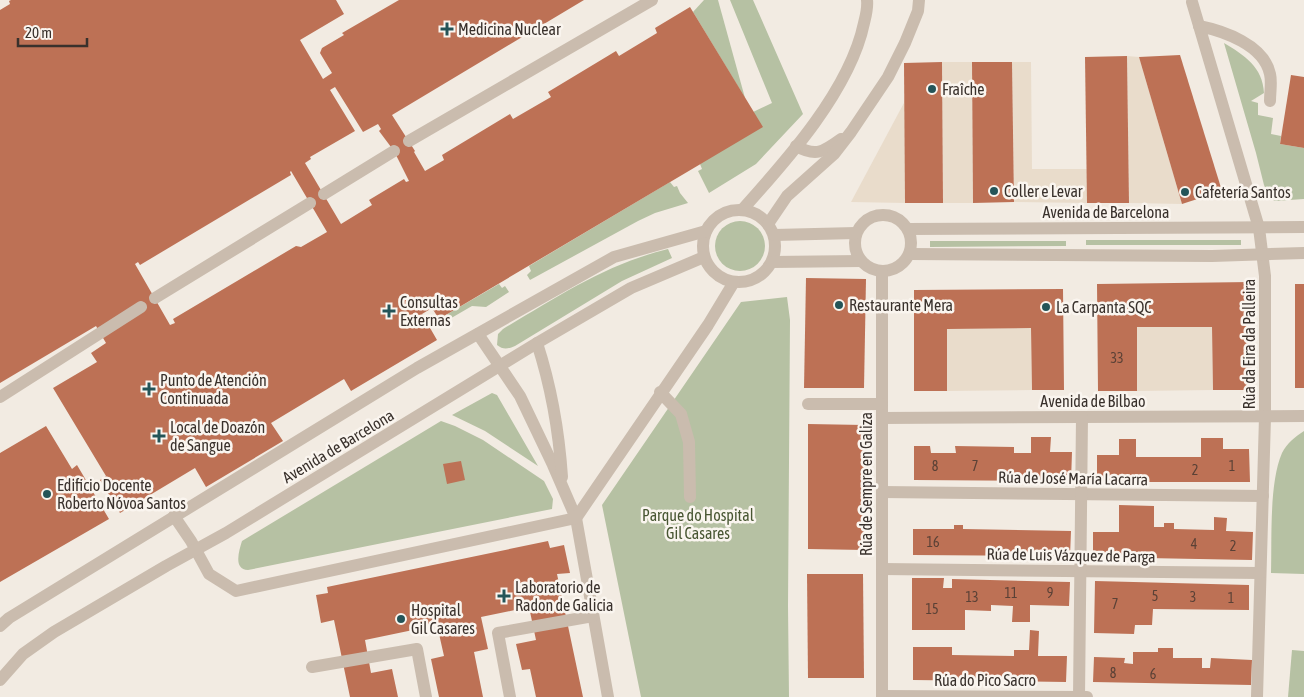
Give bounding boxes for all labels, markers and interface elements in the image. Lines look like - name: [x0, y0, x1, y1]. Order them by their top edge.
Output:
- scale bar: [18, 15, 86, 47]
- place label: Medicina Nuclear: [458, 20, 561, 38]
- marker: Medicina Nuclear: [440, 22, 454, 36]
- text: 20 m: [25, 24, 52, 41]
- place label: Fraîche: [942, 80, 985, 98]
- marker: Fraîche: [926, 83, 938, 95]
- place label: Coller e Levar: [1004, 182, 1083, 200]
- place label: Cafetería Santos: [1195, 183, 1291, 201]
- marker: Coller e Levar: [988, 185, 1000, 197]
- marker: Cafetería Santos: [1179, 186, 1191, 198]
- street label: Avenida de Barcelona: [1043, 203, 1169, 221]
- street label: Rúa da Eira da Palleira: [1240, 279, 1258, 409]
- place label: Consultas Externas: [400, 293, 458, 329]
- place label: Restaurante Mera: [849, 296, 953, 314]
- place label: La Carpanta SQC: [1056, 298, 1151, 317]
- marker: Restaurante Mera: [833, 299, 845, 311]
- marker: La Carpanta SQC: [1040, 301, 1052, 313]
- marker: Consultas Externas: [382, 304, 396, 318]
- house number: 33: [1110, 350, 1124, 366]
- place label: Punto de Atención Continuada: [160, 371, 267, 407]
- marker: Punto de Atención Continuada: [142, 382, 156, 396]
- street label: Avenida de Bilbao: [1040, 392, 1146, 410]
- street label: Avenida de Barcelona: [279, 406, 397, 486]
- street label: Rúa de Sempre en Galiza: [857, 412, 876, 556]
- place label: Local de Doazón de Sangue: [170, 418, 265, 455]
- marker: Local de Doazón de Sangue: [152, 429, 166, 443]
- house number: 8: [932, 458, 939, 474]
- house number: 7: [972, 458, 978, 474]
- house number: 1: [1229, 458, 1235, 474]
- house number: 2: [1192, 462, 1198, 478]
- street label: Rúa de José María Lacarra: [998, 468, 1148, 488]
- place label: Edificio Docente Roberto Nóvoa Santos: [57, 476, 186, 512]
- marker: Edificio Docente Roberto Nóvoa Santos: [41, 488, 53, 500]
- park label: Parque do Hospital Gil Casares: [642, 506, 755, 542]
- house number: 16: [926, 534, 940, 550]
- house number: 4: [1191, 536, 1198, 552]
- house number: 2: [1230, 538, 1236, 554]
- street label: Rúa de Luis Vázquez de Parga: [986, 545, 1156, 566]
- place label: Laboratorio de Radon de Galicia: [515, 578, 613, 614]
- house number: 11: [1004, 585, 1018, 601]
- house number: 9: [1047, 585, 1053, 601]
- house number: 5: [1152, 588, 1158, 604]
- marker: Laboratorio de Radon de Galicia: [497, 589, 511, 603]
- house number: 13: [965, 589, 979, 605]
- house number: 3: [1190, 589, 1196, 605]
- house number: 1: [1228, 590, 1234, 606]
- house number: 7: [1112, 596, 1118, 612]
- place label: Hospital Gil Casares: [411, 601, 475, 637]
- house number: 15: [925, 601, 939, 617]
- marker: Hospital Gil Casares: [395, 613, 407, 625]
- house number: 8: [1110, 665, 1117, 681]
- house number: 6: [1150, 666, 1157, 682]
- street label: Rúa do Pico Sacro: [934, 671, 1036, 689]

